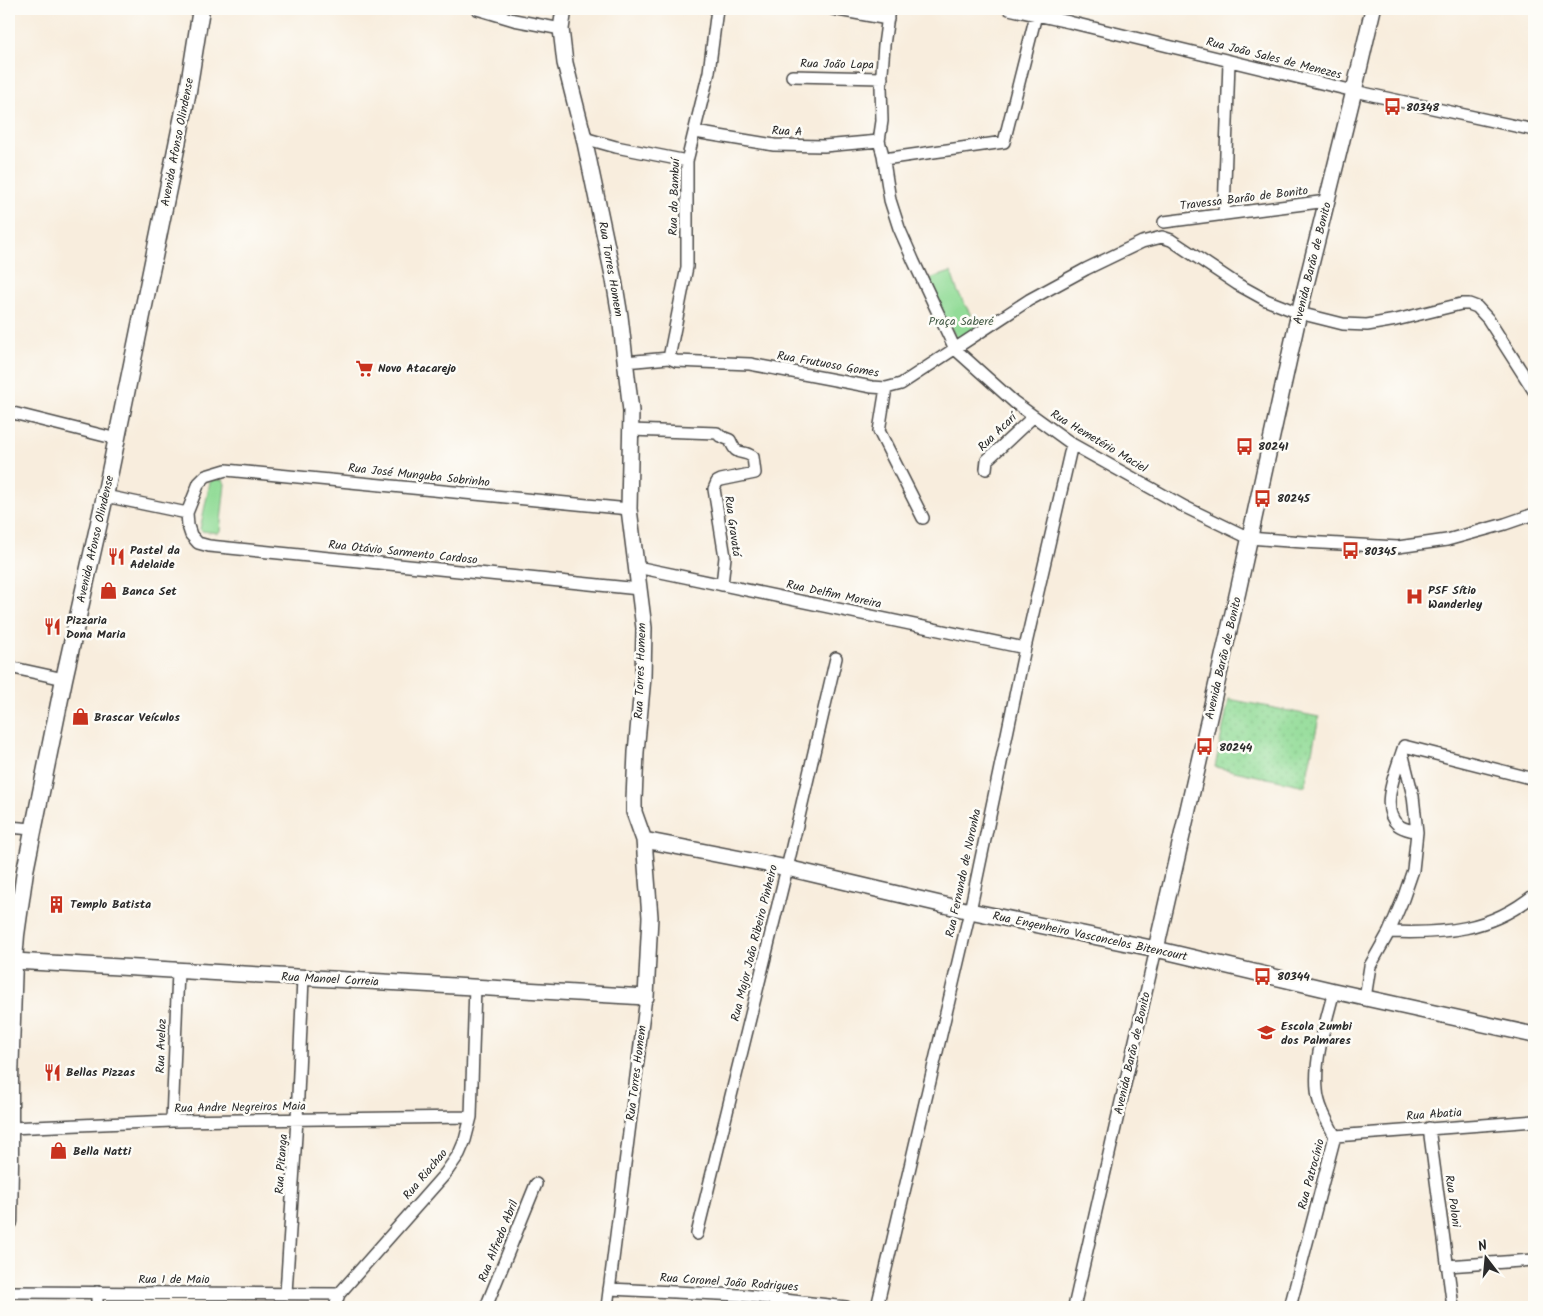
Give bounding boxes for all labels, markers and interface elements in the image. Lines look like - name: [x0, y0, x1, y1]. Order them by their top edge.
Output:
- street label: Rua João Sales de Menezes: [1204, 32, 1344, 85]
- street label: Rua João Lapa: [800, 54, 874, 75]
- street label: Avenida Afonso Olindense: [156, 76, 199, 208]
- bus stop icon: 80348: [1382, 97, 1402, 117]
- place label: 80348: [1406, 98, 1440, 117]
- street label: Rua A: [771, 121, 803, 142]
- street label: Rua do Bambuí: [664, 156, 685, 236]
- street label: Travessa Barão de Bonito: [1179, 181, 1309, 216]
- street label: Avenida Barão de Bonito: [1288, 200, 1337, 326]
- street label: Rua Torres Homem: [593, 220, 628, 319]
- park label: Praça Saberé: [929, 312, 994, 331]
- street label: Rua Frutuoso Gomes: [775, 346, 880, 383]
- supermarket icon: Novo Atacarejo: [354, 358, 374, 378]
- place label: Novo Atacarejo: [378, 359, 457, 378]
- street label: Rua Hemetério Maciel: [1047, 405, 1151, 478]
- street label: Rua Acarí: [973, 407, 1023, 456]
- bus stop icon: 80241: [1234, 436, 1254, 456]
- place label: 80241: [1258, 437, 1289, 456]
- street label: Rua José Munguba Sobrinho: [347, 459, 491, 492]
- street label: Avenida Afonso Olindense: [72, 473, 120, 605]
- bus stop icon: 80245: [1253, 488, 1273, 508]
- place label: 80245: [1277, 489, 1311, 508]
- street label: Rua Gravatá: [719, 494, 746, 559]
- street label: Rua Otávio Sarmento Cardoso: [327, 535, 479, 570]
- place label: Pastel da Adelaide: [130, 541, 180, 574]
- bus stop icon: 80345: [1340, 541, 1360, 561]
- place label: 80345: [1364, 542, 1397, 561]
- restaurant icon: Pastel da Adelaide: [106, 547, 126, 567]
- street label: Rua Delfim Moreira: [785, 575, 884, 614]
- shop icon: Banca Set: [98, 581, 118, 601]
- place label: PSF Sítio Wanderley: [1428, 581, 1483, 614]
- place label: Banca Set: [122, 582, 177, 601]
- hospital icon: PSF Sítio Wanderley: [1404, 587, 1424, 607]
- street label: Avenida Barão de Bonito: [1200, 595, 1247, 721]
- place label: Pizzaria Dona Maria: [66, 611, 126, 644]
- restaurant icon: Pizzaria Dona Maria: [42, 617, 62, 637]
- street label: Rua Torres Homem: [629, 622, 652, 719]
- shop icon: Brascar Veículos: [70, 707, 90, 727]
- place label: Brascar Veículos: [94, 708, 180, 727]
- bus stop icon: 80244: [1195, 737, 1215, 757]
- place label: 80244: [1219, 738, 1253, 757]
- street label: Rua Fernando de Noronha: [941, 807, 986, 939]
- street label: Rua Major João Ribeiro Pinheiro: [726, 863, 783, 1024]
- building icon: Templo Batista: [46, 894, 66, 914]
- place label: Templo Batista: [70, 895, 151, 914]
- street label: Rua Engenheiro Vasconcelos Bitencourt: [991, 907, 1189, 966]
- bus stop icon: 80344: [1253, 966, 1273, 986]
- street label: Rua Manoel Correia: [281, 967, 380, 992]
- place label: 80344: [1277, 967, 1310, 986]
- street label: Avenida Barão de Bonito: [1109, 990, 1156, 1116]
- place label: Escola Zumbi dos Palmares: [1281, 1017, 1353, 1050]
- street label: Rua Aveloz: [151, 1018, 172, 1074]
- school or university icon: Escola Zumbi dos Palmares: [1257, 1023, 1277, 1043]
- street label: Rua Torres Homem: [621, 1024, 652, 1122]
- restaurant icon: Bellas Pizzas: [42, 1062, 62, 1082]
- place label: Bellas Pizzas: [66, 1063, 135, 1082]
- street label: Rua Andre Negreiros Maia: [174, 1097, 306, 1118]
- street label: Rua Abatia: [1406, 1103, 1463, 1126]
- street label: Rua Pitanga: [270, 1133, 293, 1195]
- street label: Rua Patrocínio: [1293, 1137, 1330, 1212]
- shop icon: Bella Natti: [49, 1141, 69, 1161]
- place label: Bella Natti: [73, 1142, 132, 1161]
- street label: Rua Riachao: [398, 1145, 452, 1204]
- street label: Rua Poloni: [1439, 1174, 1466, 1230]
- street label: Rua Alfredo Abril: [473, 1197, 524, 1285]
- north arrow: [1460, 1234, 1510, 1284]
- text: N: [1475, 1235, 1490, 1258]
- street label: Rua Coronel João Rodrigues: [659, 1268, 799, 1297]
- street label: Rua 1 de Maio: [138, 1270, 210, 1289]

